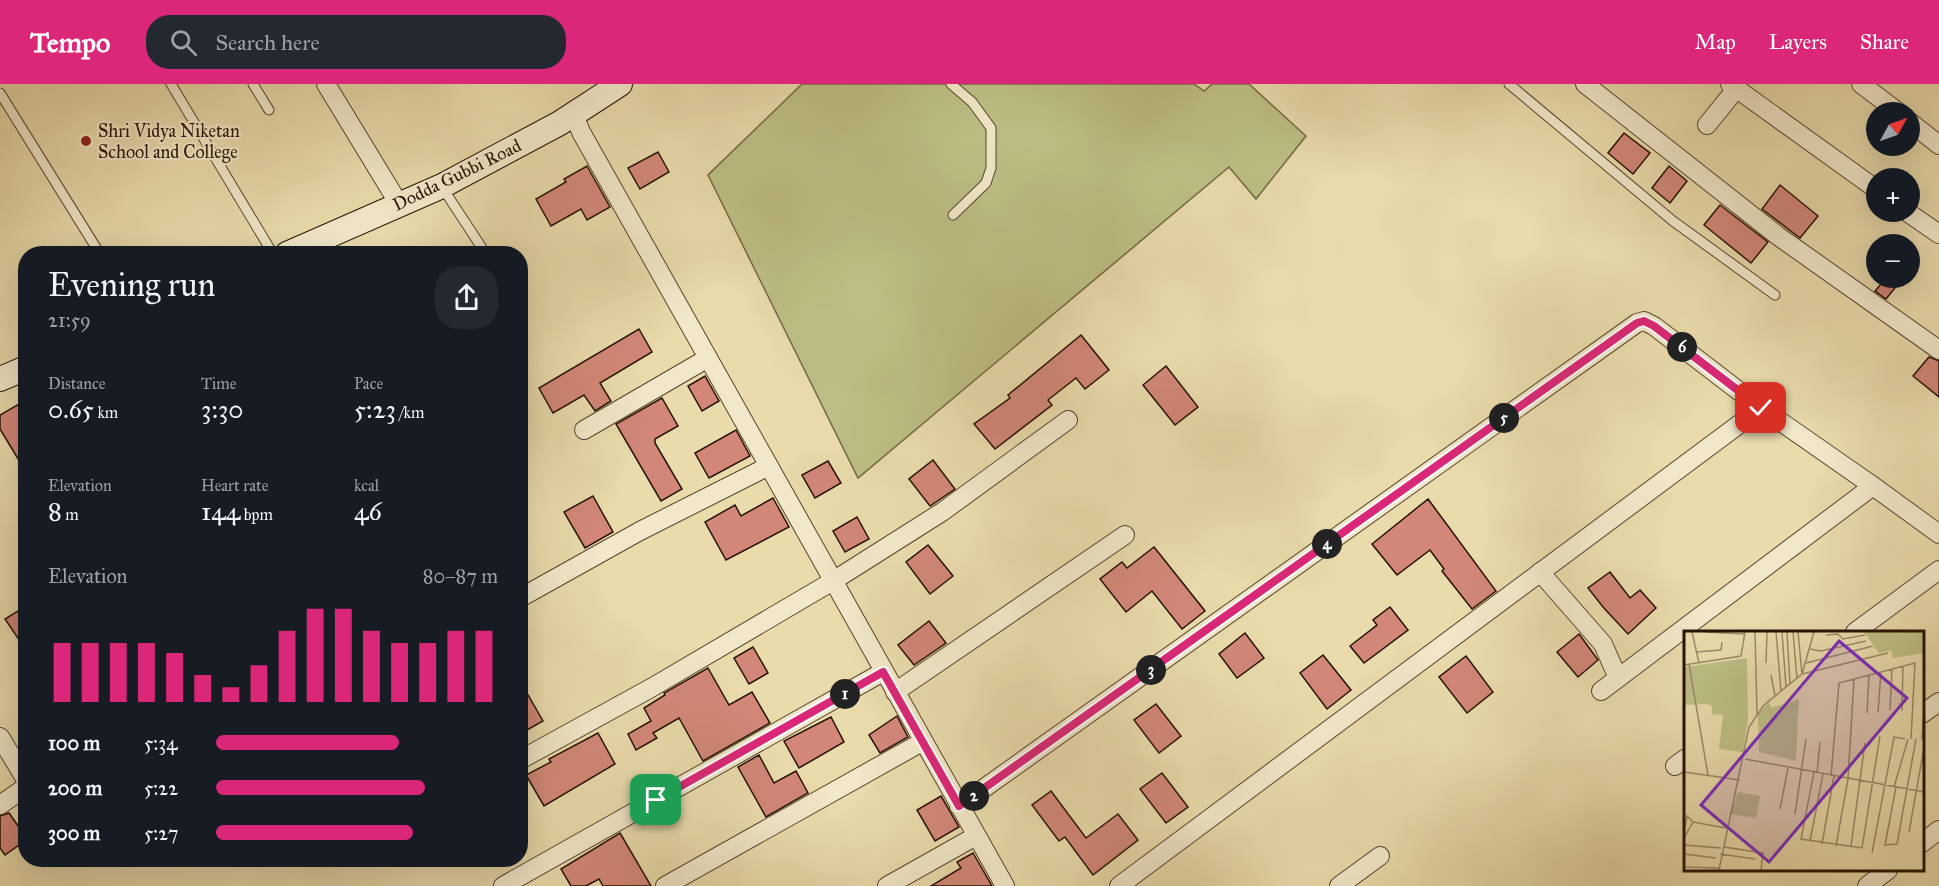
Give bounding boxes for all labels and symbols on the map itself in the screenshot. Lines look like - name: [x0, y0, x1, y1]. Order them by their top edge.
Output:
- north arrow: [1866, 102, 1920, 156]
- place label: Shri Vidya Niketan School and College: [98, 120, 240, 164]
- marker: Shri Vidya Niketan School and College: [79, 134, 93, 148]
- street label: Dodda Gubbi Road: [389, 134, 525, 216]
- pin: 6: [1667, 332, 1697, 362]
- pin: [1735, 382, 1786, 433]
- pin: 5: [1489, 403, 1519, 433]
- pin: 4: [1312, 529, 1342, 559]
- inset map: [1684, 631, 1924, 871]
- pin: 3: [1136, 655, 1166, 685]
- pin: 1: [830, 679, 860, 709]
- pin: [630, 774, 681, 825]
- pin: 2: [959, 781, 989, 811]

